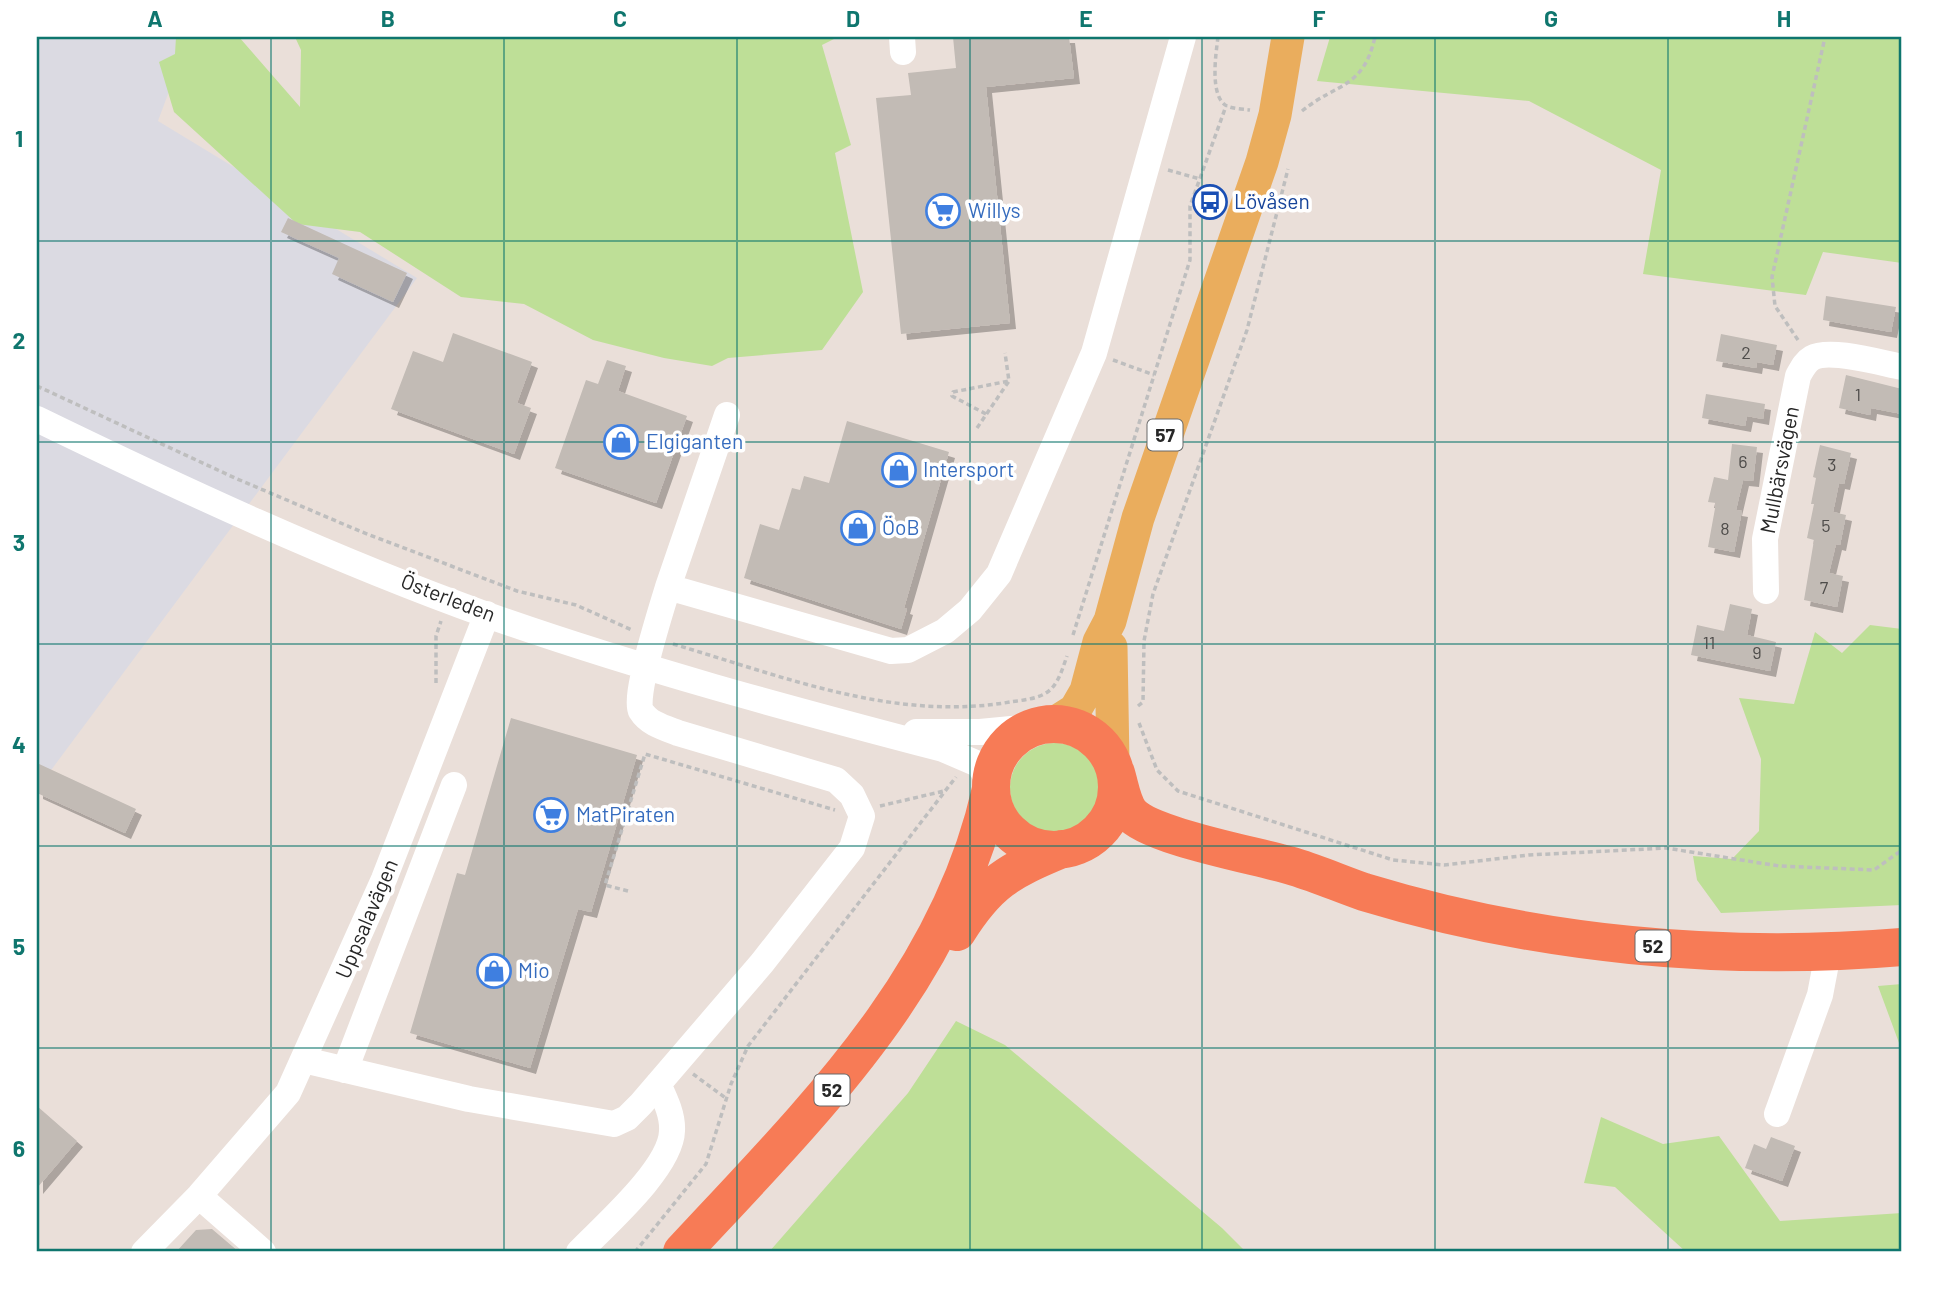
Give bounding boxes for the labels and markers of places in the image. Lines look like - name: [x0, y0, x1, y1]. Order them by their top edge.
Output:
- bus stop icon: Lövåsen: [1191, 183, 1229, 221]
- place label: Lövåsen: [1234, 188, 1310, 213]
- supermarket icon: Willys: [924, 192, 962, 230]
- place label: Willys: [968, 197, 1021, 222]
- shop icon: Elgiganten: [602, 423, 640, 461]
- place label: Elgiganten: [646, 428, 743, 453]
- shop icon: Intersport: [880, 451, 918, 489]
- place label: Intersport: [923, 456, 1014, 481]
- shop icon: ÖoB: [839, 509, 877, 547]
- place label: ÖoB: [882, 514, 920, 539]
- supermarket icon: MatPiraten: [532, 796, 570, 834]
- place label: MatPiraten: [576, 801, 675, 826]
- shop icon: Mio: [475, 952, 513, 990]
- place label: Mio: [518, 957, 550, 982]

